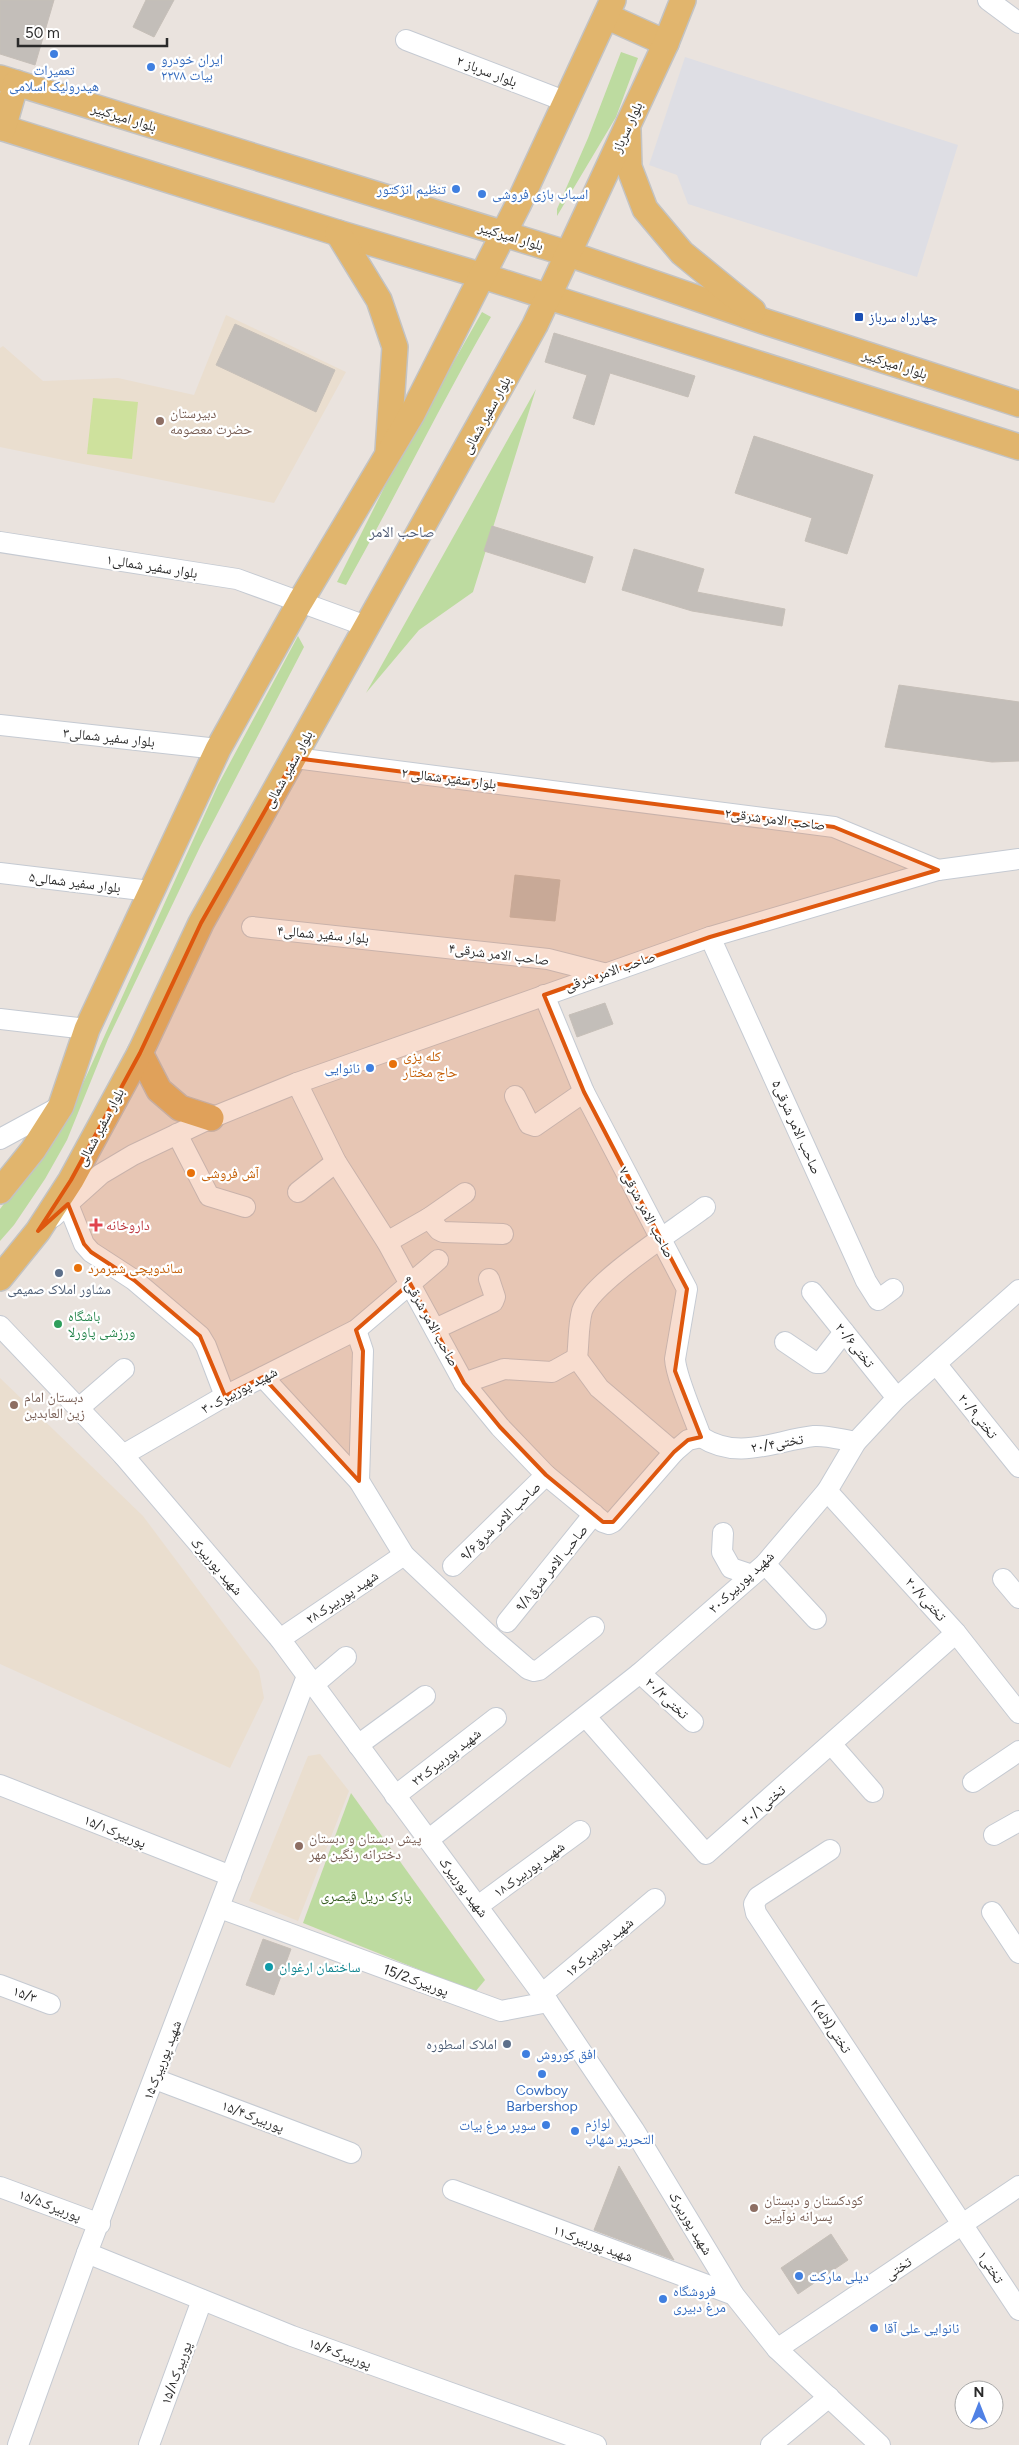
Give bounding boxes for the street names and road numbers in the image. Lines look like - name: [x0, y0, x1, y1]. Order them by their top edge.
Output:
- street label: ۲ بلوار سرباز: [454, 52, 520, 91]
- street label: بلوار امیرکبیر: [88, 99, 159, 135]
- street label: بلوار سرباز: [608, 99, 647, 156]
- street label: بلوار امیرکبیر: [475, 218, 546, 254]
- street label: بلوار امیرکبیر: [859, 346, 929, 383]
- street label: بلوار سفیر شمالی: [458, 373, 515, 457]
- street label: بلوار سفیر شمالی۱: [105, 551, 199, 582]
- street label: بلوار سفیر شمالی۳: [62, 724, 156, 751]
- street label: بلوار سفیر شمالی: [260, 727, 317, 811]
- street label: بلوار سفیر شمالی ۲: [400, 764, 498, 793]
- street label: ۲صاحب الامر شرقی: [724, 805, 826, 834]
- street label: بلوار سفیر شمالی۵: [28, 868, 122, 897]
- street label: بلوار سفیر شمالی۴: [276, 922, 370, 947]
- street label: صاحب الامر شرقی۴: [448, 940, 550, 969]
- street label: صاحب الامر شرقی: [563, 948, 658, 995]
- street label: صاحب الامر شرقی۵: [768, 1078, 825, 1177]
- street label: بلوار سفیر شمالی: [73, 1085, 128, 1169]
- street label: صاحب الامر شرقی۷: [615, 1164, 678, 1261]
- street label: صاحب الامر شرقی۹: [399, 1273, 463, 1370]
- street label: تختی۲۰/۶: [831, 1319, 878, 1371]
- street label: شهید پوربیرک۳۰: [198, 1363, 280, 1418]
- street label: تختی۲۰/۹: [954, 1390, 1001, 1442]
- street label: تختی۲۰/۴: [749, 1430, 805, 1456]
- street label: صاحب الامر شرق۹/۶: [456, 1478, 545, 1564]
- street label: صاحب الامر شرق۹/۸: [511, 1522, 591, 1615]
- street label: شهید پوربیرک: [187, 1534, 246, 1599]
- street label: شهید پوربیرک۲۰: [705, 1548, 778, 1617]
- street label: شهید پوربیرک۲۸: [303, 1567, 382, 1628]
- street label: تختی۲۰/۷: [902, 1574, 950, 1625]
- street label: تختی۲۰/۳: [641, 1674, 692, 1723]
- street label: شهید پوربیرک۲۲: [408, 1725, 485, 1790]
- street label: تختی۲۰/۱: [738, 1781, 789, 1829]
- street label: پوربیرک۱۵/۱: [81, 1811, 149, 1852]
- street label: شهید پوربیرک۱۸: [490, 1838, 568, 1901]
- street label: شهید پوربیرک: [435, 1854, 492, 1921]
- street label: شهید پوربیرک۱۶: [562, 1914, 637, 1981]
- street label: پوربیرک15/2: [381, 1961, 451, 2000]
- street label: ۱۵/۳: [10, 1982, 39, 2007]
- street label: ۲تختی(لاله): [806, 1996, 855, 2057]
- street label: شهید پوربیرک۱۵: [140, 2018, 185, 2102]
- street label: پوربیرک۱۵/۴: [219, 2097, 287, 2136]
- street label: پوربیرک۱۵/۵: [16, 2186, 84, 2225]
- street label: شهید پوربیرک: [665, 2188, 716, 2258]
- street label: شهید پوربیرک۱۱: [551, 2221, 635, 2266]
- street label: تختی۱: [974, 2248, 1007, 2287]
- street label: تختی: [882, 2253, 915, 2284]
- street label: پوربیرک۱۵/۶: [306, 2334, 374, 2373]
- street label: پوربیرک۱۵/۸: [157, 2339, 196, 2407]

